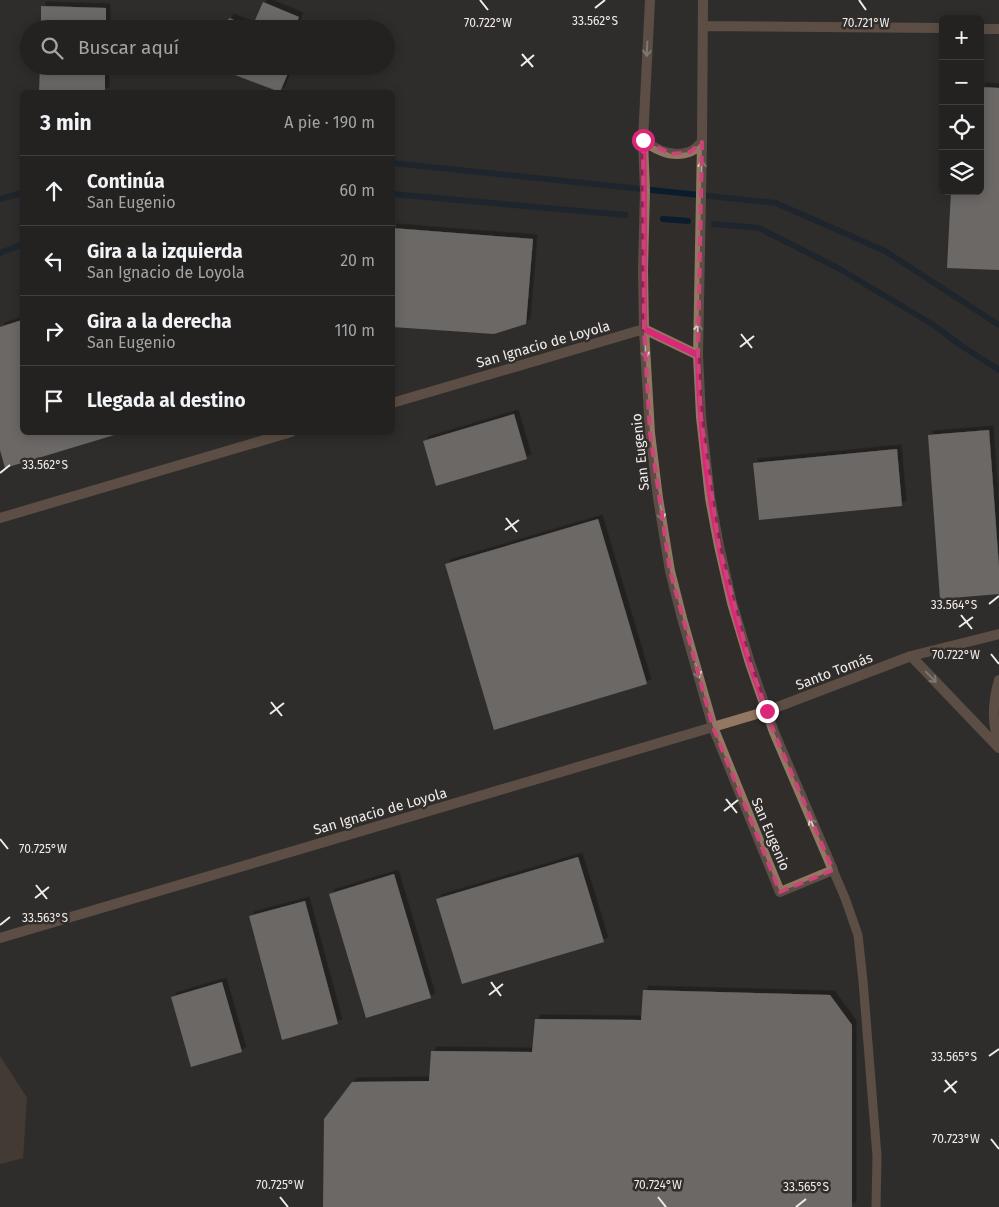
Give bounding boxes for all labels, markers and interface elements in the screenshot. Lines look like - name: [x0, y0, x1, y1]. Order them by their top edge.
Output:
- text: 33.562°S: [572, 14, 618, 28]
- map controls: [939, 15, 984, 195]
- button: +: [939, 15, 984, 60]
- text: 70.722°W: [464, 16, 512, 30]
- text: 70.721°W: [843, 16, 890, 30]
- search box: [20, 20, 395, 75]
- icon: search: [38, 34, 66, 62]
- text: Buscar aquí: [78, 36, 179, 59]
- one-way arrow: [643, 40, 652, 56]
- button: −: [939, 60, 984, 105]
- button: locate: [939, 105, 984, 150]
- text: 3 min: [40, 110, 92, 136]
- text: A pie · 190 m: [284, 113, 375, 132]
- route start: [632, 129, 655, 152]
- button: layers: [939, 150, 984, 195]
- one-way arrow: [697, 160, 707, 176]
- text: Continúa: [87, 170, 165, 193]
- icon: ahead: [40, 177, 68, 205]
- text: 60 m: [340, 181, 375, 200]
- text: San Eugenio: [87, 193, 176, 212]
- text: Gira a la izquierda: [87, 240, 243, 263]
- icon: left: [40, 247, 68, 275]
- text: 20 m: [340, 251, 375, 270]
- text: San Ignacio de Loyola: [87, 263, 245, 282]
- text: Gira a la derecha: [87, 310, 232, 333]
- icon: right: [40, 317, 68, 345]
- street label: San Ignacio de Loyola: [474, 317, 612, 372]
- text: 110 m: [334, 321, 375, 340]
- one-way arrow: [693, 323, 703, 339]
- text: San Eugenio: [87, 333, 176, 352]
- one-way arrow: [641, 343, 650, 359]
- icon: arrive: [40, 387, 68, 415]
- text: Llegada al destino: [87, 389, 246, 412]
- street label: San Eugenio: [628, 412, 653, 491]
- text: 33.562°S: [22, 458, 68, 472]
- one-way arrow: [656, 504, 666, 520]
- text: 33.564°S: [931, 598, 978, 612]
- text: 70.722°W: [932, 648, 980, 662]
- street label: Santo Tomás: [793, 649, 875, 694]
- one-way arrow: [693, 662, 702, 678]
- one-way arrow: [925, 670, 937, 683]
- route end: [756, 700, 779, 723]
- street label: San Ignacio de Loyola: [311, 784, 449, 839]
- street label: San Eugenio: [748, 795, 794, 873]
- one-way arrow: [808, 818, 818, 833]
- text: 70.725°W: [19, 842, 67, 856]
- text: 33.563°S: [22, 911, 68, 925]
- text: 33.565°S: [931, 1050, 977, 1064]
- text: 70.723°W: [932, 1132, 980, 1146]
- text: 70.725°W: [256, 1178, 304, 1192]
- text: 70.724°W: [634, 1178, 682, 1192]
- text: 33.565°S: [783, 1180, 829, 1194]

